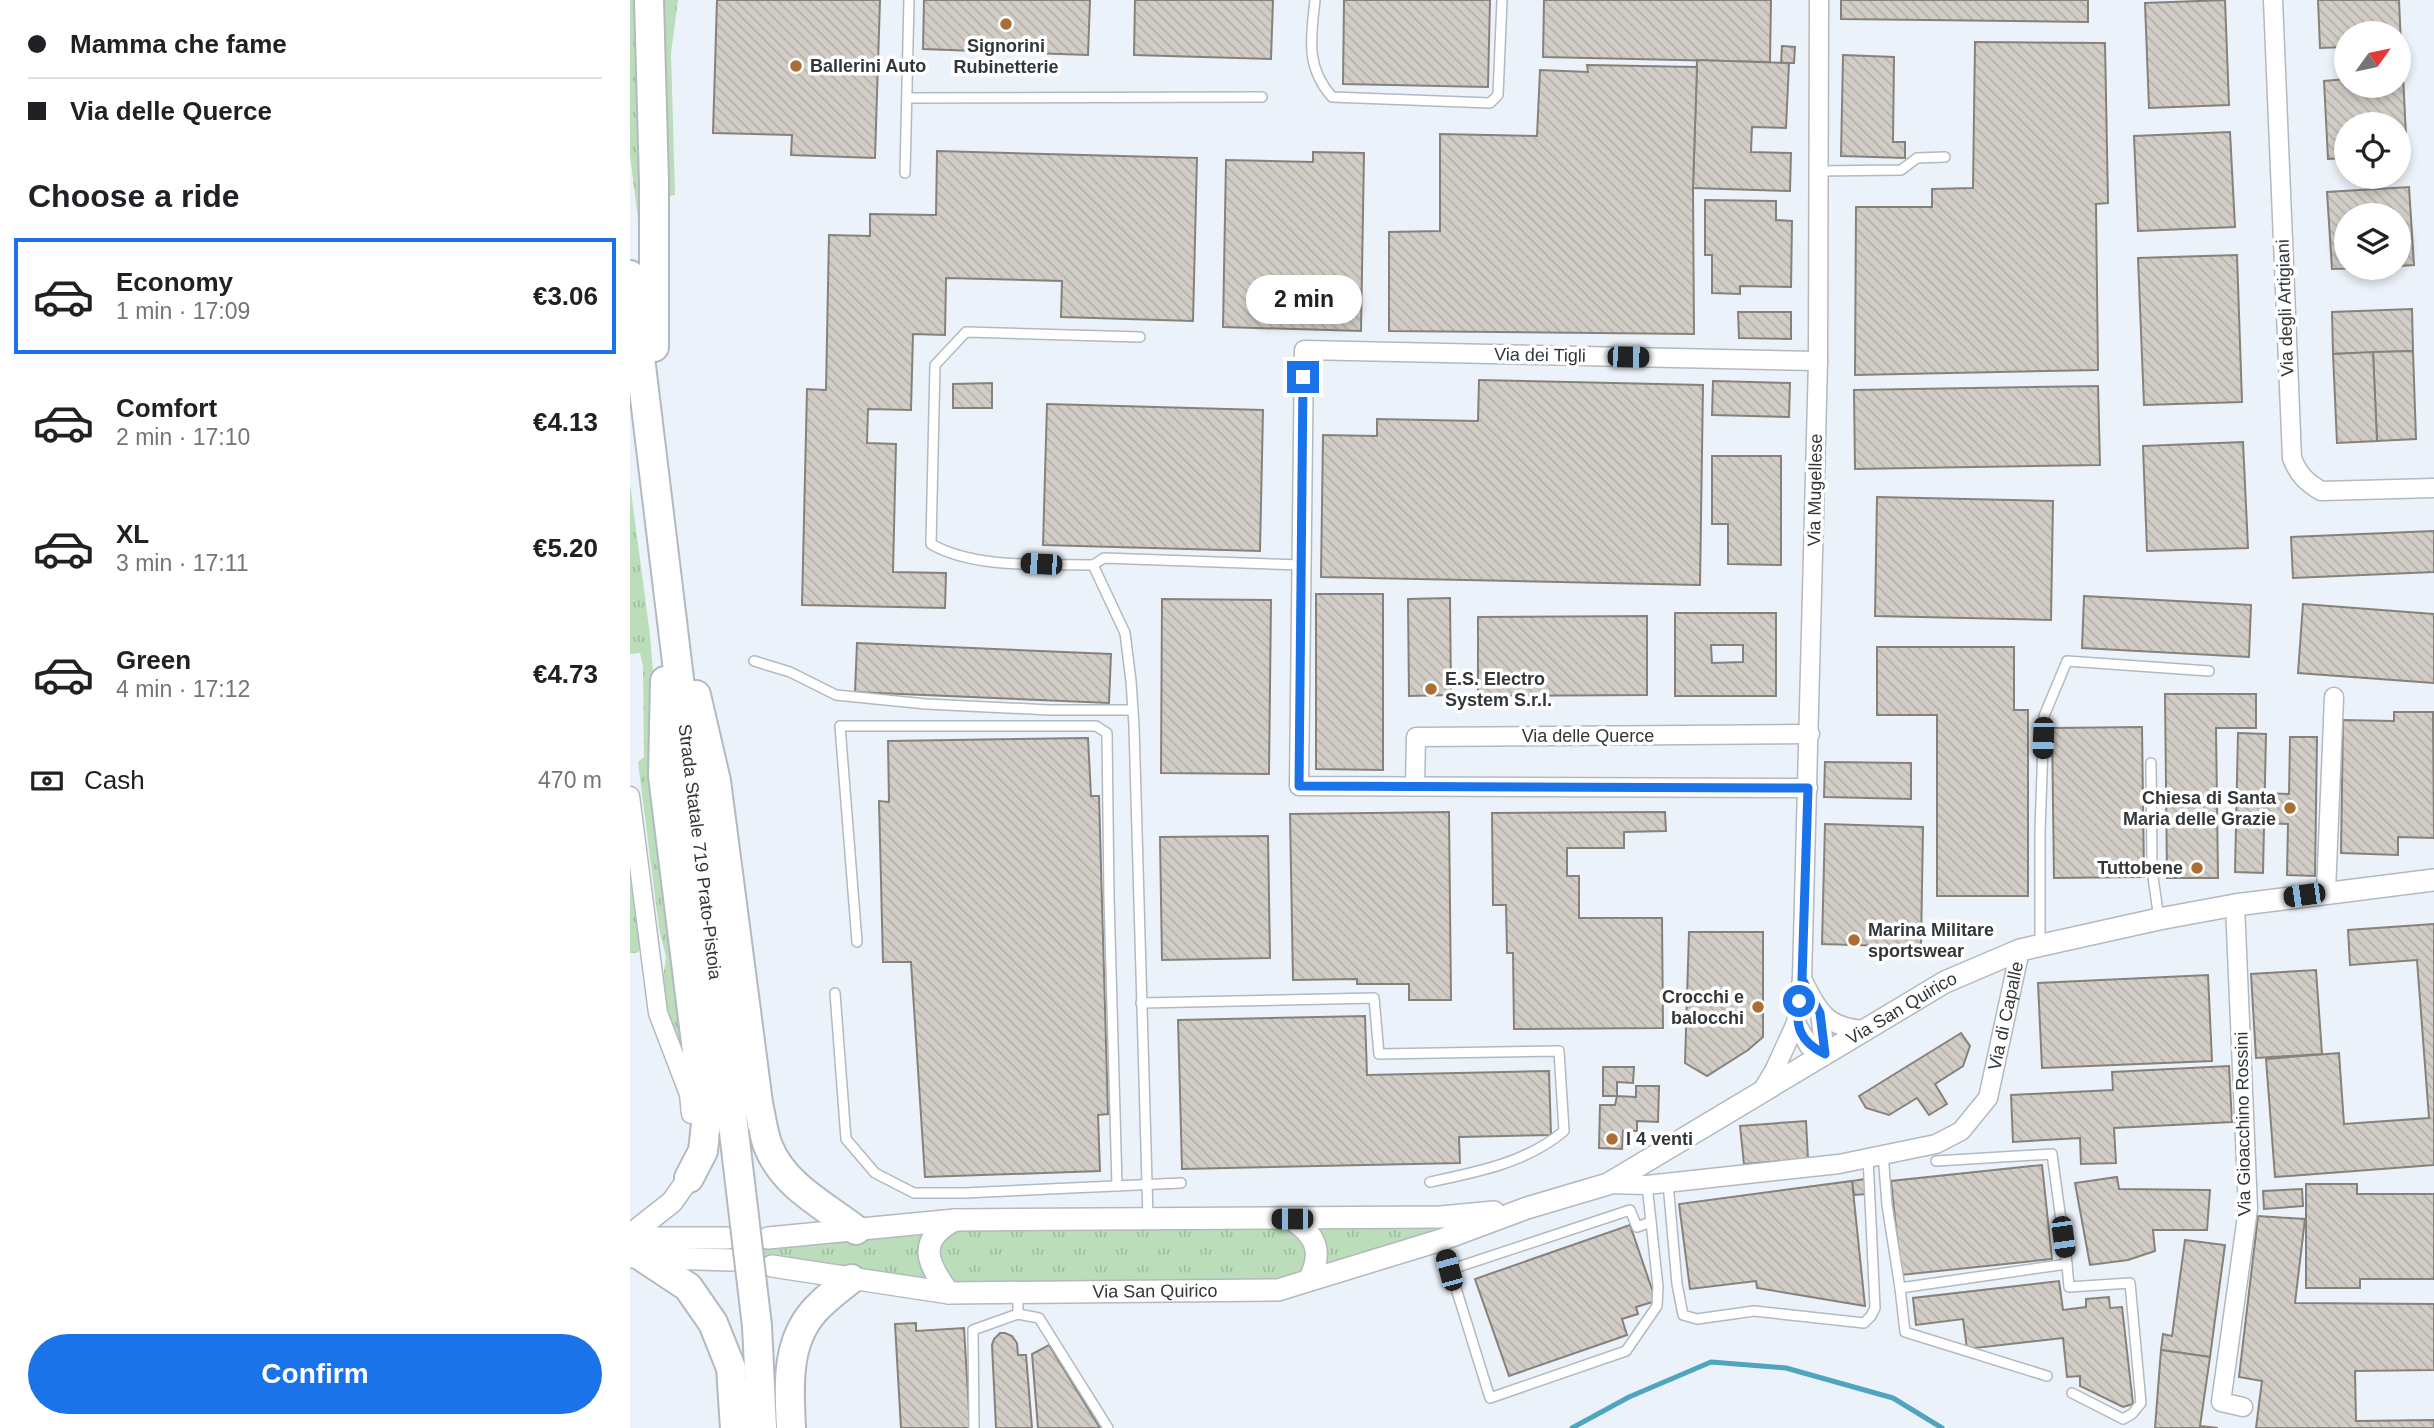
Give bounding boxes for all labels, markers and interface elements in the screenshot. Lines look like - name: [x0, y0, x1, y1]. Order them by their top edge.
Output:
- marker: Signorini Rubinetterie: [998, 16, 1014, 32]
- north arrow: [2334, 21, 2412, 98]
- map controls: [2334, 21, 2411, 280]
- text: Mamma che fame: [70, 29, 287, 59]
- place label: Signorini Rubinetterie: [953, 36, 1059, 77]
- place label: Ballerini Auto: [810, 56, 926, 76]
- marker: Ballerini Auto: [788, 58, 804, 74]
- text: Via delle Querce: [70, 96, 272, 126]
- button: locate: [2334, 112, 2411, 189]
- text: Choose a ride: [28, 178, 240, 214]
- button: layers: [2334, 203, 2411, 280]
- street label: Via degli Artigiani: [2273, 239, 2297, 377]
- icon: car: [32, 265, 95, 328]
- text: Economy: [116, 267, 233, 297]
- callout: 2 min: [1245, 276, 1361, 324]
- text: €3.06: [533, 281, 598, 311]
- text: 2 min: [1274, 286, 1334, 312]
- text: 1 min · 17:09: [116, 298, 250, 324]
- street label: Via dei Tigli: [1494, 344, 1586, 366]
- car: [1607, 346, 1650, 368]
- route end: [1287, 361, 1319, 393]
- icon: car: [32, 391, 95, 454]
- text: Comfort: [116, 393, 217, 423]
- text: €4.13: [533, 407, 598, 437]
- text: 2 min · 17:10: [116, 424, 250, 450]
- street label: Via Mugellese: [1804, 433, 1826, 547]
- icon: car: [32, 517, 95, 580]
- text: XL: [116, 519, 149, 549]
- text: €5.20: [533, 533, 598, 563]
- text: 3 min · 17:11: [116, 550, 249, 576]
- car: [1020, 552, 1063, 576]
- icon: car: [32, 643, 95, 706]
- text: Green: [116, 645, 191, 675]
- text: €4.73: [533, 659, 598, 689]
- place label: E.S. Electro System S.r.l.: [1445, 669, 1552, 710]
- text: 4 min · 17:12: [116, 676, 250, 702]
- marker: E.S. Electro System S.r.l.: [1423, 681, 1439, 697]
- car: [2032, 717, 2055, 759]
- street label: Strada Statale 719 Prato-Pistoia: [675, 723, 726, 982]
- street label: Via delle Querce: [1522, 726, 1654, 746]
- icon: cash: [28, 762, 66, 800]
- text: Cash: [84, 765, 145, 795]
- text: 470 m: [538, 767, 602, 793]
- place label: Chiesa di Santa Maria delle Grazie: [2123, 788, 2277, 829]
- marker: Chiesa di Santa Maria delle Grazie: [2282, 800, 2298, 816]
- place label: Tuttobene: [2097, 858, 2183, 878]
- marker: Tuttobene: [2189, 860, 2205, 876]
- car: [2282, 882, 2327, 908]
- place label: Marina Militare sportswear: [1868, 920, 1994, 961]
- marker: Marina Militare sportswear: [1846, 932, 1862, 948]
- street label: Via di Capalle: [1984, 960, 2027, 1072]
- street label: Via San Quirico: [1843, 968, 1960, 1049]
- route start: [1783, 985, 1815, 1017]
- place label: Crocchi e balocchi: [1662, 987, 1744, 1028]
- marker: Crocchi e balocchi: [1750, 999, 1766, 1015]
- street label: Via Gioacchino Rossini: [2231, 1031, 2255, 1217]
- place label: I 4 venti: [1626, 1129, 1693, 1149]
- marker: I 4 venti: [1604, 1131, 1620, 1147]
- car: [1272, 1209, 1314, 1230]
- car: [2050, 1215, 2077, 1259]
- car: [1434, 1247, 1465, 1293]
- street label: Via San Quirico: [1092, 1281, 1217, 1302]
- button: Confirm: [28, 1334, 602, 1414]

